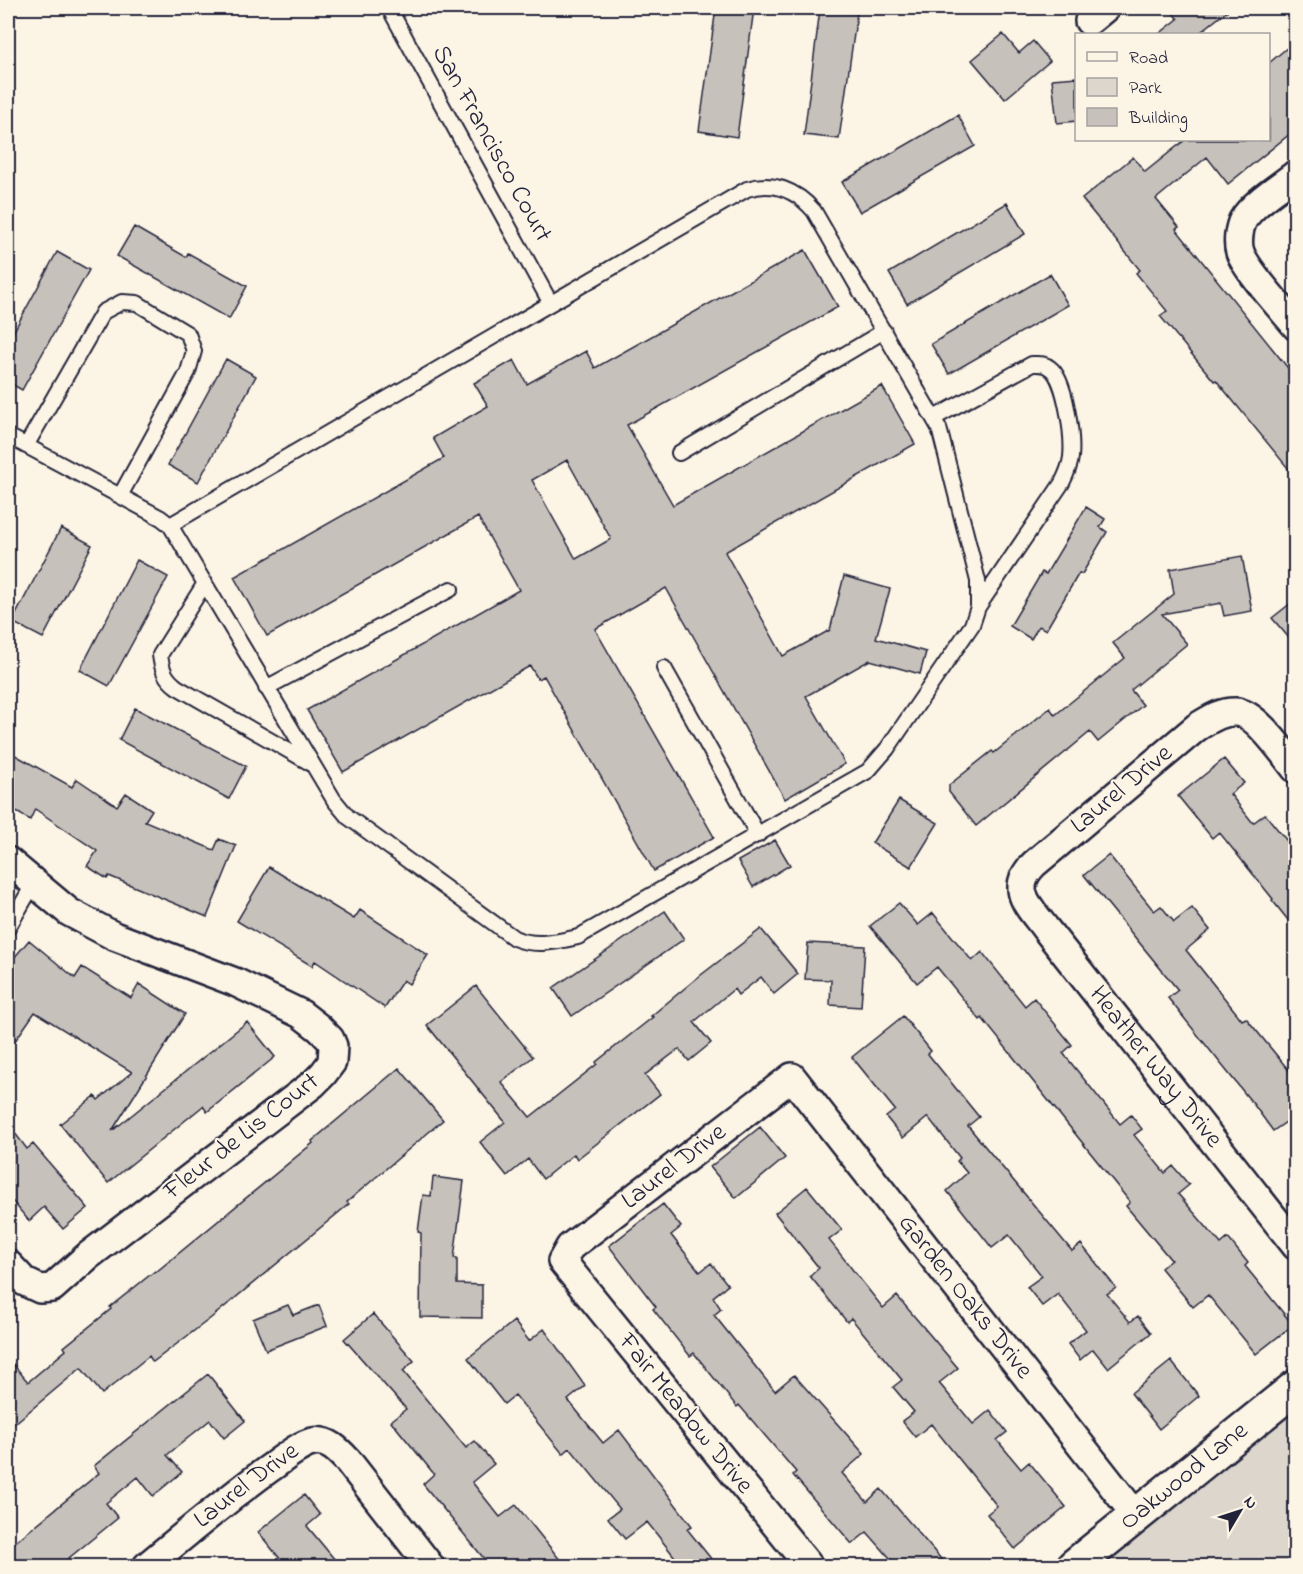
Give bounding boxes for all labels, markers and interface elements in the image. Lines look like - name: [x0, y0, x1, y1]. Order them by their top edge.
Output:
- legend: [1075, 33, 1270, 141]
- street label: San Francisco Court: [421, 39, 561, 250]
- text: Road: [1129, 46, 1168, 72]
- text: Park: [1129, 76, 1162, 102]
- text: Building: [1128, 106, 1188, 133]
- street label: Laurel Drive: [1063, 736, 1182, 844]
- street label: Heather Way Drive: [1079, 978, 1231, 1157]
- street label: Fleur de Lis Court: [155, 1064, 328, 1211]
- street label: Laurel Drive: [614, 1114, 735, 1220]
- street label: Garden Oaks Drive: [888, 1207, 1042, 1388]
- street label: Fair Meadow Drive: [607, 1324, 762, 1503]
- street label: Oakwood Lane: [1112, 1413, 1257, 1541]
- street label: Laurel Drive: [186, 1433, 307, 1539]
- north arrow: [1210, 1481, 1270, 1541]
- text: N: [1237, 1491, 1263, 1515]

